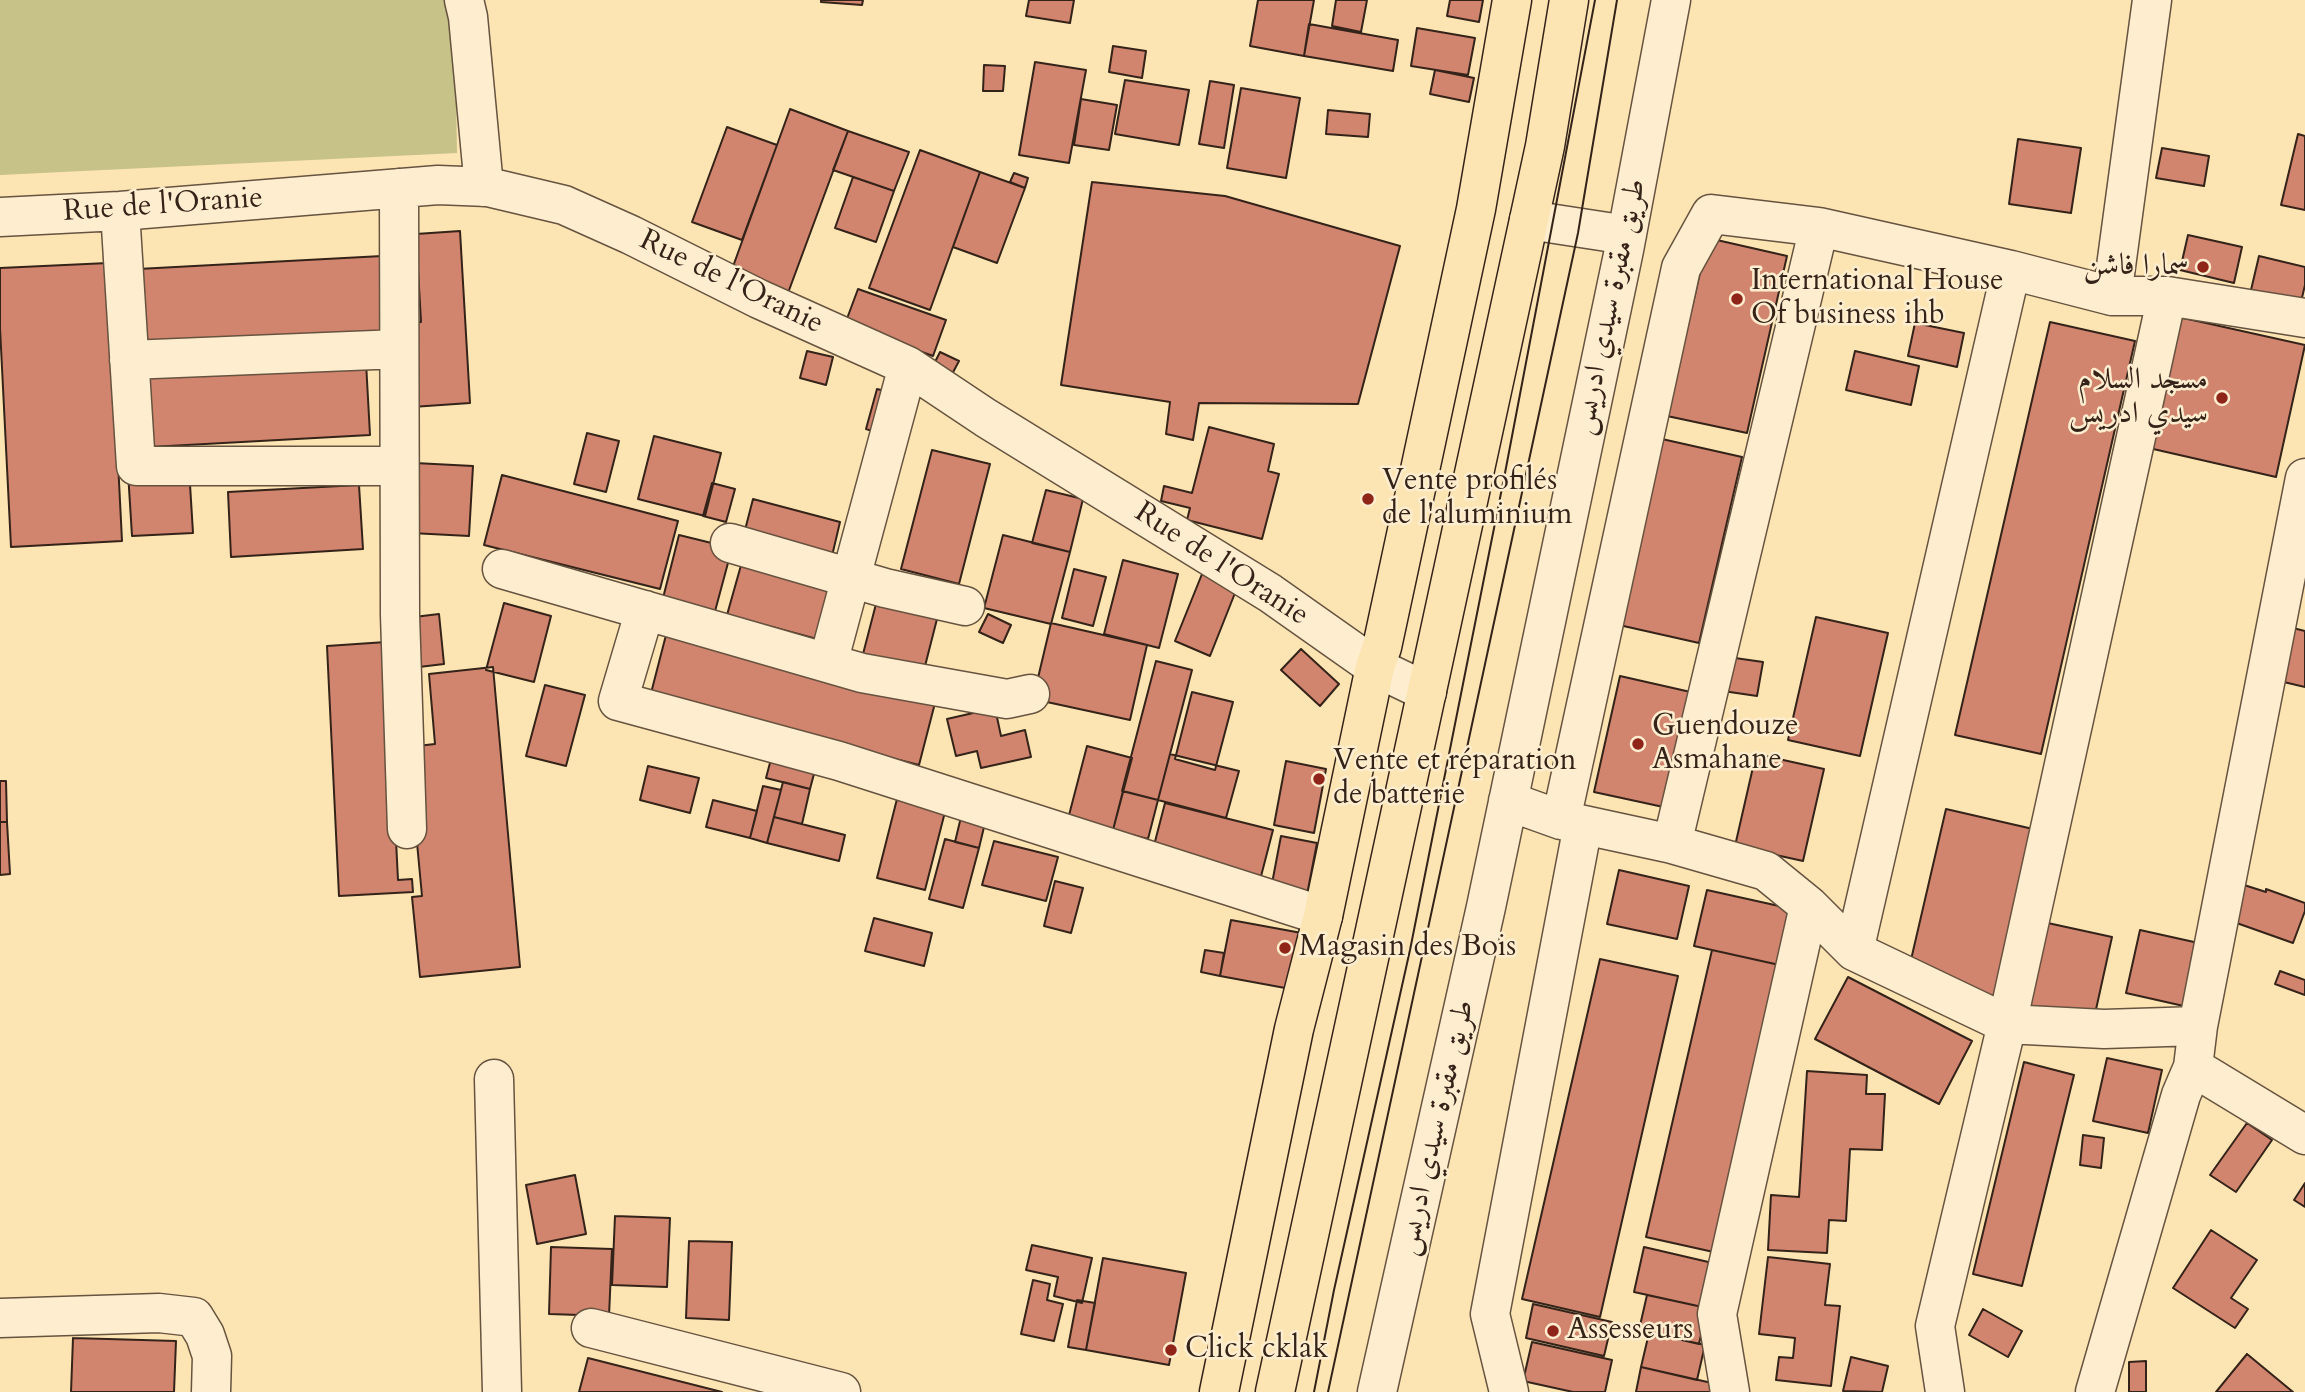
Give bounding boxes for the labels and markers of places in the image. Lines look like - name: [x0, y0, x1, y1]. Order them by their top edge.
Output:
- place label: سمارا فاشن: [2083, 249, 2189, 285]
- marker: سمارا فاشن: [2195, 259, 2211, 275]
- place label: International House Of business ihb: [1751, 264, 2004, 334]
- marker: International House Of business ihb: [1729, 291, 1745, 307]
- place label: مسجد السلام سيدي ادريس: [2069, 363, 2208, 434]
- marker: مسجد السلام سيدي ادريس: [2214, 390, 2230, 406]
- place label: Vente profilés de l'aluminium: [1382, 464, 1572, 534]
- marker: Vente profilés de l'aluminium: [1360, 491, 1376, 507]
- place label: Guendouze Asmahane: [1652, 709, 1799, 780]
- marker: Guendouze Asmahane: [1630, 736, 1646, 752]
- place label: Vente et réparation de batterie: [1333, 744, 1577, 814]
- marker: Vente et réparation de batterie: [1311, 771, 1327, 787]
- place label: Magasin des Bois: [1299, 930, 1516, 966]
- marker: Magasin des Bois: [1277, 940, 1293, 956]
- place label: Assesseurs: [1567, 1313, 1693, 1349]
- marker: Assesseurs: [1545, 1323, 1561, 1339]
- place label: Click cklak: [1185, 1332, 1328, 1368]
- marker: Click cklak: [1163, 1342, 1179, 1358]

